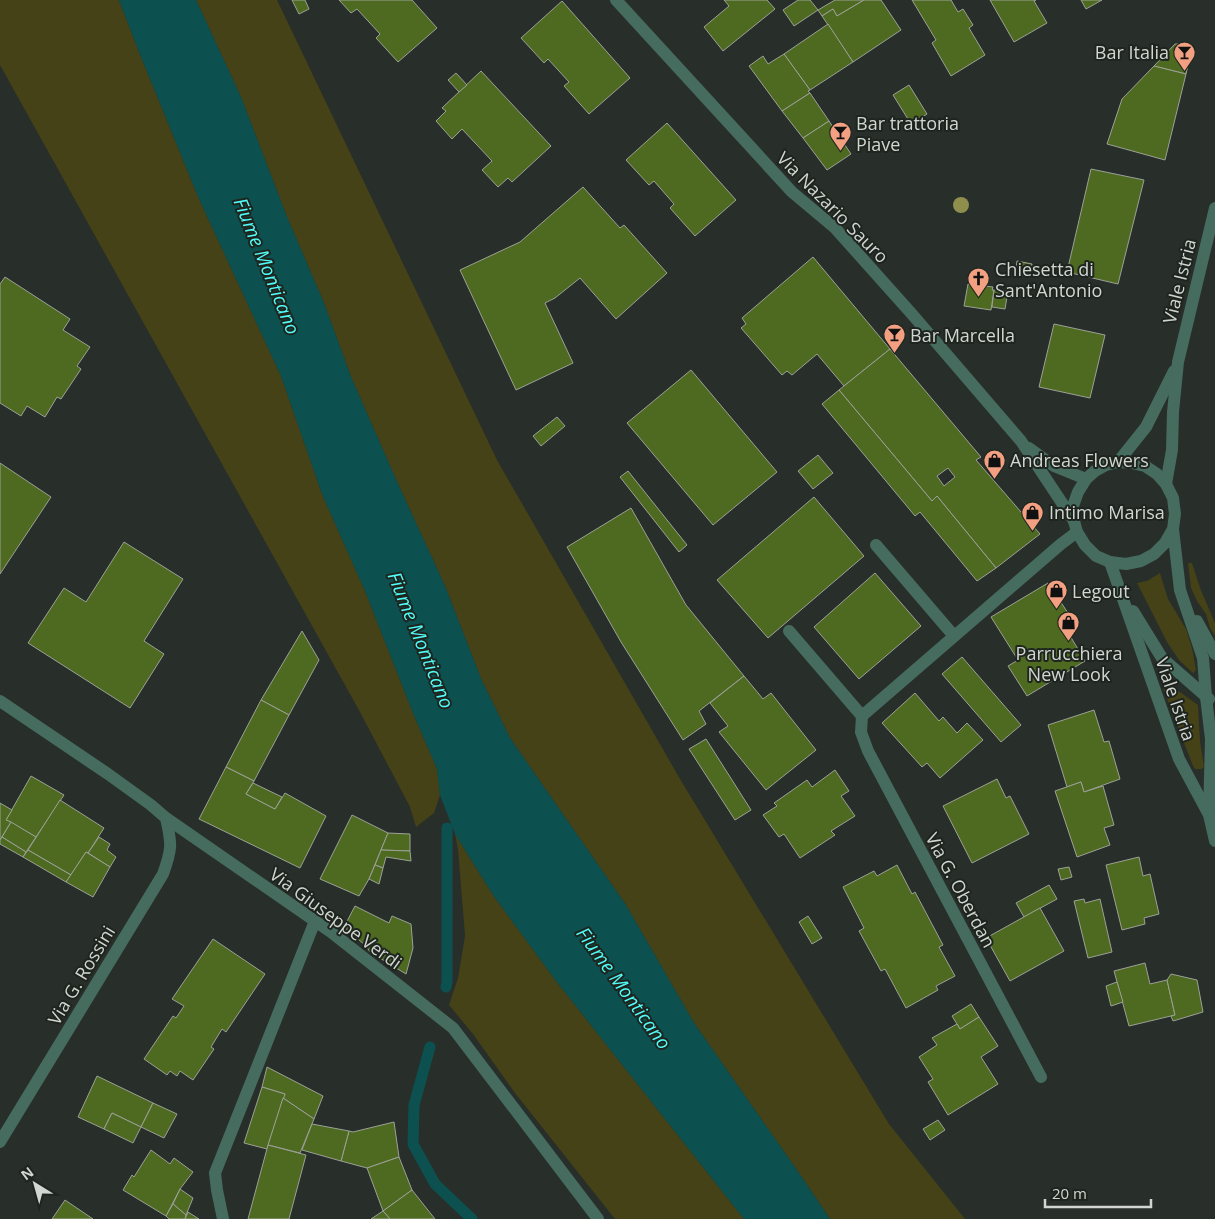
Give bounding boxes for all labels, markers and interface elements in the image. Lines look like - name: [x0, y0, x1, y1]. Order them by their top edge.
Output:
- place label: Bar Italia: [1095, 40, 1169, 64]
- bar icon: Bar Italia: [1173, 40, 1197, 71]
- place label: Bar trattoria Piave: [856, 111, 959, 156]
- bar icon: Bar trattoria Piave: [828, 121, 852, 152]
- street label: Via Nazario Sauro: [772, 146, 894, 268]
- water label: Fiume Monticano: [228, 194, 306, 338]
- street label: Viale Istria: [1157, 236, 1201, 326]
- place label: Chiesetta di Sant'Antonio: [995, 257, 1102, 302]
- church icon: Chiesetta di Sant'Antonio: [967, 267, 991, 298]
- bar icon: Bar Marcella: [882, 323, 906, 354]
- place label: Bar Marcella: [910, 323, 1015, 347]
- shop icon: Andreas Flowers: [982, 448, 1006, 479]
- place label: Andreas Flowers: [1010, 448, 1149, 472]
- shop icon: Intimo Marisa: [1021, 500, 1045, 531]
- place label: Intimo Marisa: [1049, 500, 1165, 524]
- water label: Fiume Monticano: [382, 568, 460, 712]
- shop icon: Legout: [1044, 579, 1068, 610]
- place label: Legout: [1072, 579, 1130, 603]
- shop icon: Parrucchiera New Look: [1057, 611, 1081, 642]
- place label: Parrucchiera New Look: [1016, 641, 1122, 686]
- street label: Viale Istria: [1151, 654, 1201, 744]
- street label: Via G. Oberdan: [921, 828, 1001, 952]
- street label: Via Giuseppe Verdi: [265, 862, 407, 974]
- street label: Via G. Rossini: [42, 921, 120, 1029]
- water label: Fiume Monticano: [571, 922, 677, 1054]
- north arrow: [10, 1159, 60, 1209]
- text: N: [17, 1162, 37, 1184]
- scale bar: [1045, 1176, 1151, 1208]
- text: 20 m: [1052, 1183, 1087, 1203]

